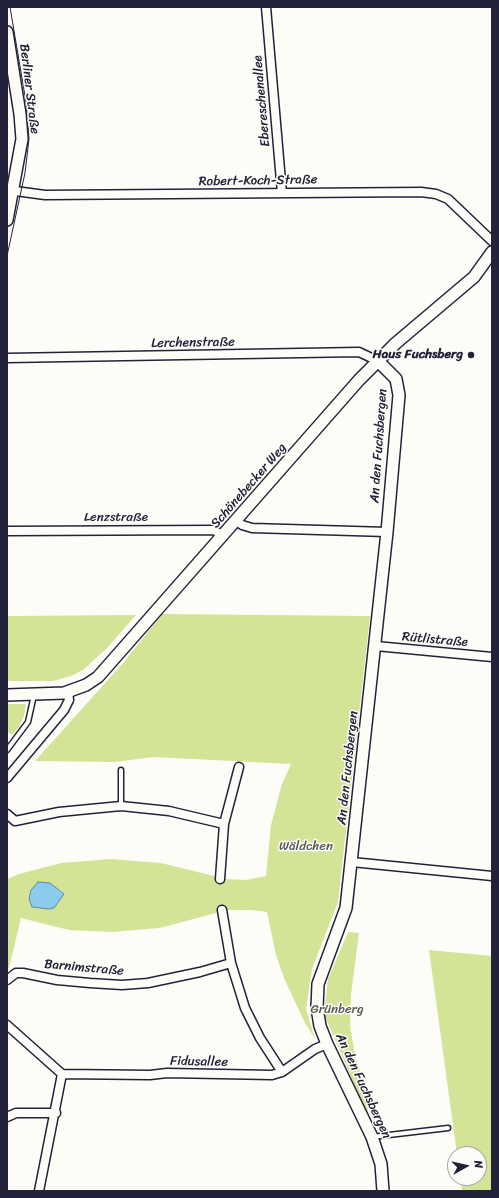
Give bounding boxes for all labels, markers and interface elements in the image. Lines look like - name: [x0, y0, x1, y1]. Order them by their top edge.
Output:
- street label: Berliner Straße: [16, 43, 42, 135]
- street label: Ebereschenallee: [250, 55, 274, 147]
- street label: Robert-Koch-Straße: [199, 172, 317, 190]
- street label: Lerchenstraße: [151, 334, 235, 352]
- place label: Haus Fuchsberg: [373, 347, 463, 363]
- marker: Haus Fuchsberg: [466, 350, 476, 360]
- street label: An den Fuchsbergen: [367, 388, 391, 504]
- street label: Schönebecker Weg: [208, 440, 290, 532]
- street label: Lenzstraße: [84, 510, 148, 526]
- street label: Rütlistraße: [401, 629, 469, 651]
- street label: An den Fuchsbergen: [334, 710, 362, 826]
- park label: Wäldchen: [279, 839, 333, 855]
- street label: Barnimstraße: [44, 957, 124, 979]
- park label: Grünberg: [311, 1002, 363, 1018]
- street label: An den Fuchsbergen: [332, 1031, 394, 1141]
- street label: Fidusallee: [170, 1054, 228, 1070]
- north arrow: [447, 1146, 487, 1186]
- text: N: [468, 1159, 488, 1169]

